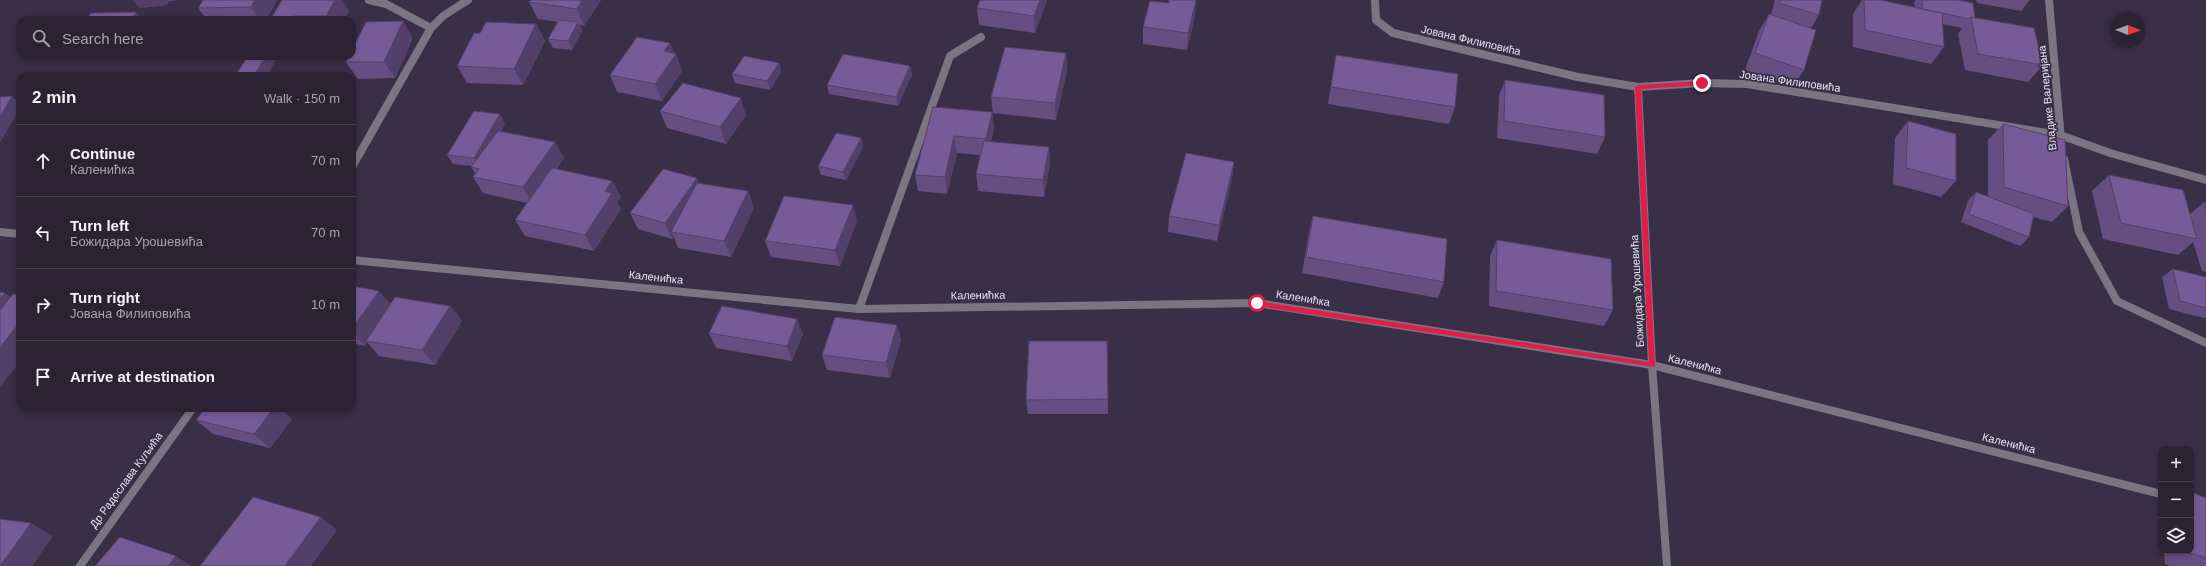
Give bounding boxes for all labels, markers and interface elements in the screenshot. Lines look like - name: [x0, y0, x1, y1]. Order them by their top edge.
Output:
- north arrow: [2110, 12, 2146, 48]
- search box: [16, 16, 356, 60]
- street label: Јована Филиповића: [1420, 23, 1523, 58]
- icon: search: [30, 27, 52, 49]
- text: Search here: [62, 30, 144, 47]
- street label: Владике Валеријана: [2035, 44, 2058, 151]
- street label: Јована Филиповића: [1739, 68, 1842, 94]
- route end: [1693, 74, 1711, 92]
- text: 2 min: [32, 88, 76, 107]
- text: Walk · 150 m: [264, 91, 340, 106]
- text: Continue: [70, 145, 135, 162]
- icon: ahead: [32, 150, 54, 172]
- text: 70 m: [311, 153, 340, 168]
- text: Каленићка: [70, 162, 135, 177]
- text: Turn left: [70, 217, 129, 234]
- icon: left: [32, 222, 54, 244]
- text: 70 m: [311, 225, 340, 240]
- text: Божидара Урошевића: [70, 234, 203, 249]
- street label: Божидара Урошевића: [1628, 234, 1646, 347]
- street label: Каленићка: [628, 268, 685, 286]
- street label: Каленићка: [1275, 288, 1332, 308]
- text: Turn right: [70, 289, 140, 306]
- street label: Каленићка: [951, 289, 1006, 301]
- icon: right: [32, 294, 54, 316]
- route start: [1248, 294, 1266, 312]
- text: 10 m: [311, 297, 340, 312]
- text: Јована Филиповића: [70, 306, 191, 321]
- street label: Каленићка: [1667, 352, 1724, 377]
- icon: arrive: [32, 366, 54, 388]
- text: Arrive at destination: [70, 368, 215, 385]
- street label: Др Радослава Куљића: [87, 429, 165, 530]
- street label: Каленићка: [1981, 431, 2038, 456]
- map controls: [2158, 446, 2194, 554]
- button: +: [2158, 446, 2194, 482]
- button: −: [2158, 482, 2194, 518]
- button: layers: [2158, 518, 2194, 554]

